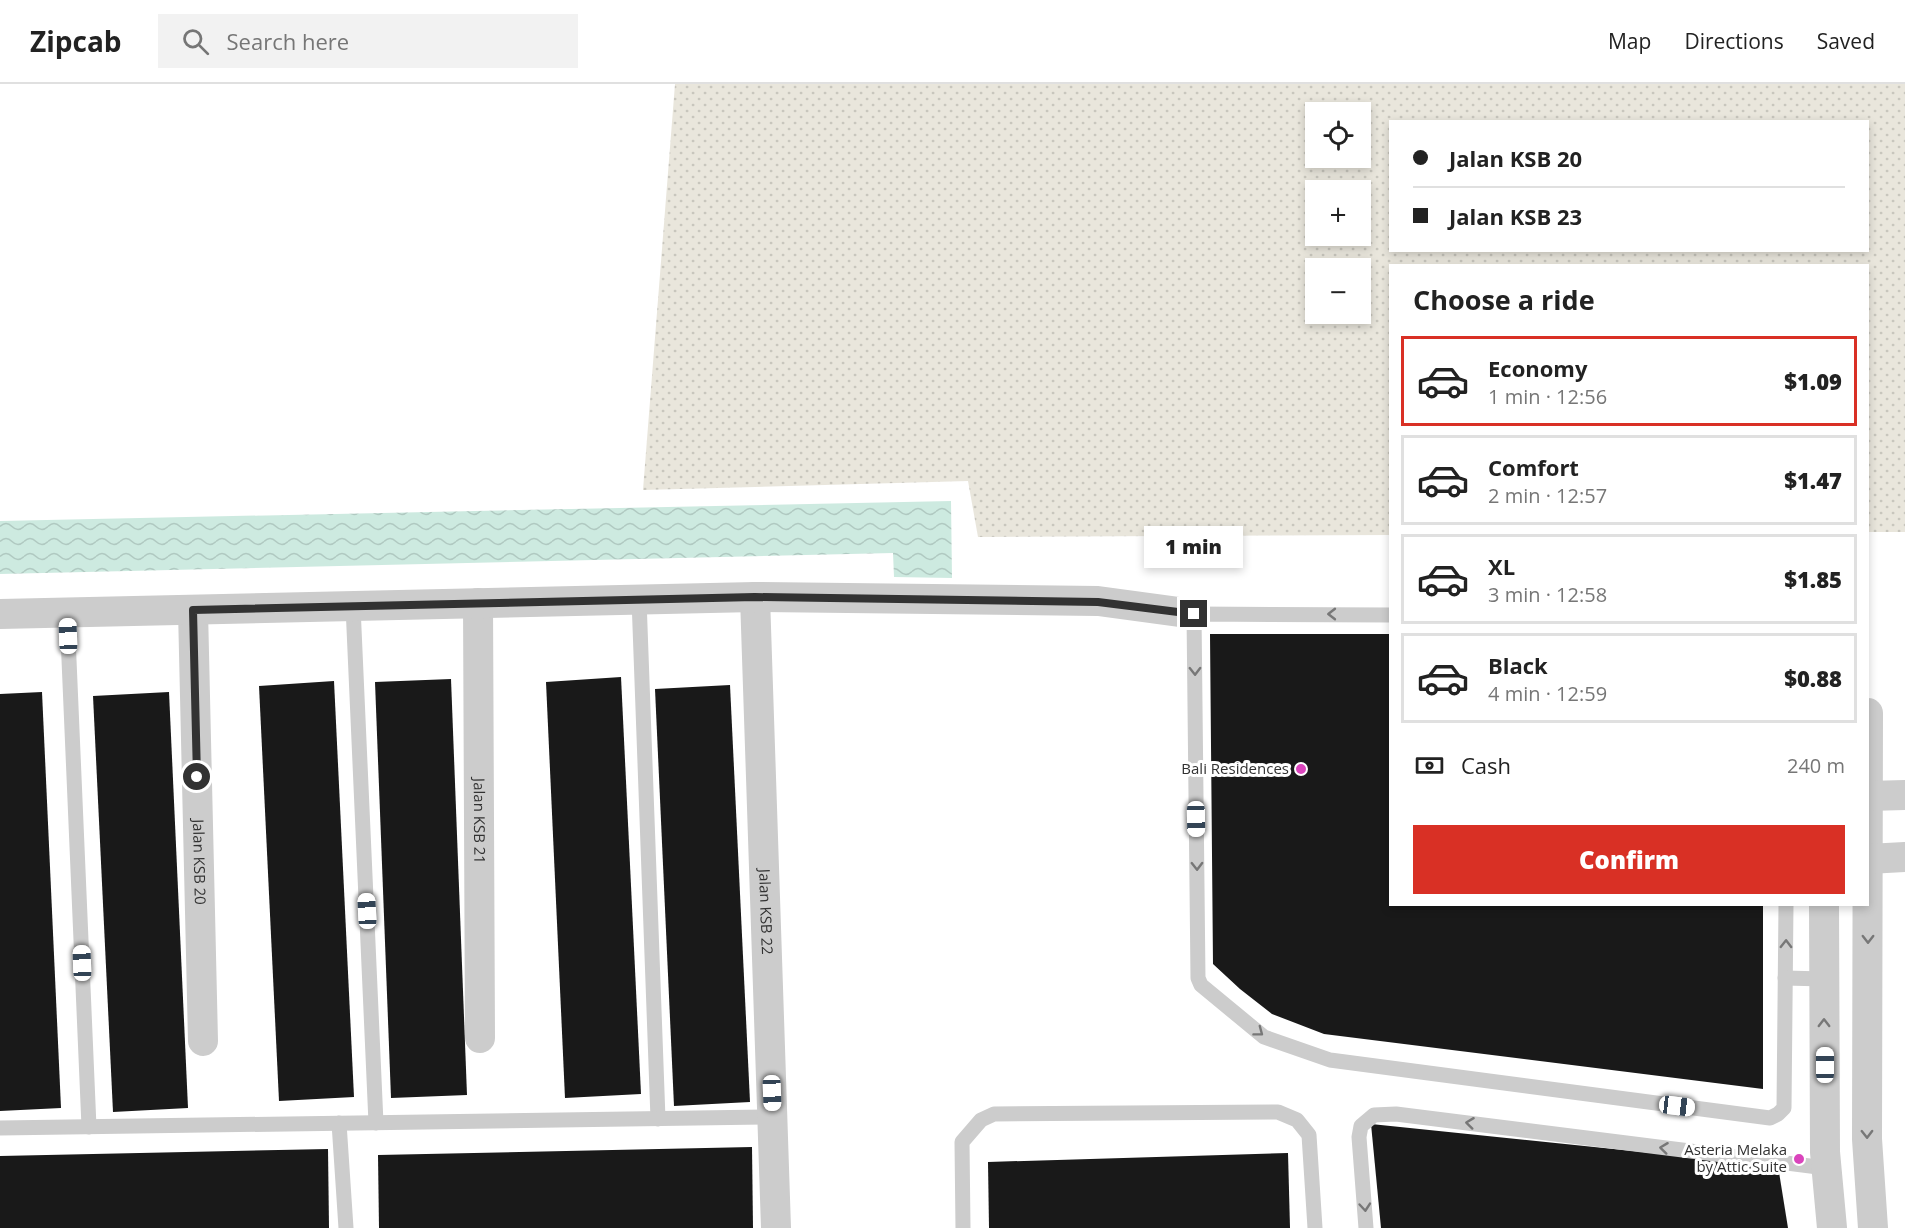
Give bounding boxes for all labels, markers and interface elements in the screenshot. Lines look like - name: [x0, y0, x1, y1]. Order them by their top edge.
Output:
- search box: [158, 14, 578, 68]
- text: Zipcab: [30, 22, 122, 60]
- icon: search: [179, 25, 212, 58]
- text: Search here: [227, 26, 349, 56]
- text: Map: [1608, 27, 1651, 55]
- text: Directions: [1684, 27, 1784, 55]
- text: Saved: [1817, 27, 1875, 55]
- map controls: [1305, 102, 1371, 324]
- button: locate: [1305, 102, 1371, 168]
- text: Jalan KSB 20: [1449, 143, 1582, 173]
- button: +: [1305, 180, 1371, 246]
- text: Jalan KSB 23: [1449, 201, 1582, 231]
- button: −: [1305, 258, 1371, 324]
- text: Choose a ride: [1413, 281, 1595, 318]
- text: Economy: [1488, 353, 1587, 383]
- icon: car: [1416, 354, 1470, 408]
- text: $1.09: [1784, 366, 1842, 396]
- text: 1 min · 12:56: [1488, 383, 1607, 410]
- text: Comfort: [1488, 452, 1579, 482]
- icon: car: [1416, 453, 1470, 507]
- text: $1.47: [1784, 465, 1842, 495]
- text: 2 min · 12:57: [1488, 482, 1607, 509]
- callout: 1 min: [1144, 527, 1244, 569]
- text: 1 min: [1165, 533, 1222, 560]
- text: XL: [1488, 551, 1515, 581]
- icon: car: [1416, 552, 1470, 606]
- text: $1.85: [1784, 564, 1842, 594]
- text: 3 min · 12:58: [1488, 581, 1607, 608]
- route end: [1180, 600, 1207, 627]
- one-way arrow: [1328, 608, 1337, 620]
- car: [58, 618, 78, 654]
- text: Black: [1488, 650, 1548, 680]
- icon: car: [1416, 651, 1470, 705]
- text: $0.88: [1784, 663, 1842, 693]
- one-way arrow: [1189, 666, 1201, 675]
- text: 4 min · 12:59: [1488, 680, 1607, 707]
- icon: cash: [1413, 749, 1446, 782]
- text: Cash: [1461, 750, 1511, 780]
- text: 240 m: [1787, 752, 1845, 779]
- place label: Bali Residences: [1181, 758, 1289, 778]
- marker: Bali Residences: [1294, 762, 1308, 776]
- route start: [183, 763, 210, 790]
- street label: Jalan KSB 21: [470, 776, 490, 864]
- car: [1187, 801, 1205, 837]
- street label: Jalan KSB 20: [189, 817, 211, 905]
- button: Confirm: [1413, 825, 1845, 894]
- one-way arrow: [1191, 861, 1203, 870]
- street label: Jalan KSB 22: [755, 867, 778, 955]
- car: [357, 893, 377, 929]
- one-way arrow: [1862, 934, 1874, 943]
- one-way arrow: [1779, 940, 1792, 949]
- car: [72, 945, 92, 981]
- one-way arrow: [1818, 1018, 1830, 1027]
- one-way arrow: [1253, 1025, 1264, 1036]
- car: [1816, 1047, 1834, 1083]
- car: [762, 1075, 782, 1111]
- car: [1658, 1095, 1696, 1117]
- one-way arrow: [1466, 1118, 1475, 1130]
- one-way arrow: [1861, 1129, 1873, 1138]
- place label: Asteria Melaka by Attic Suite: [1684, 1139, 1787, 1176]
- one-way arrow: [1659, 1142, 1668, 1154]
- marker: Asteria Melaka by Attic Suite: [1792, 1152, 1806, 1166]
- one-way arrow: [1358, 1202, 1371, 1211]

